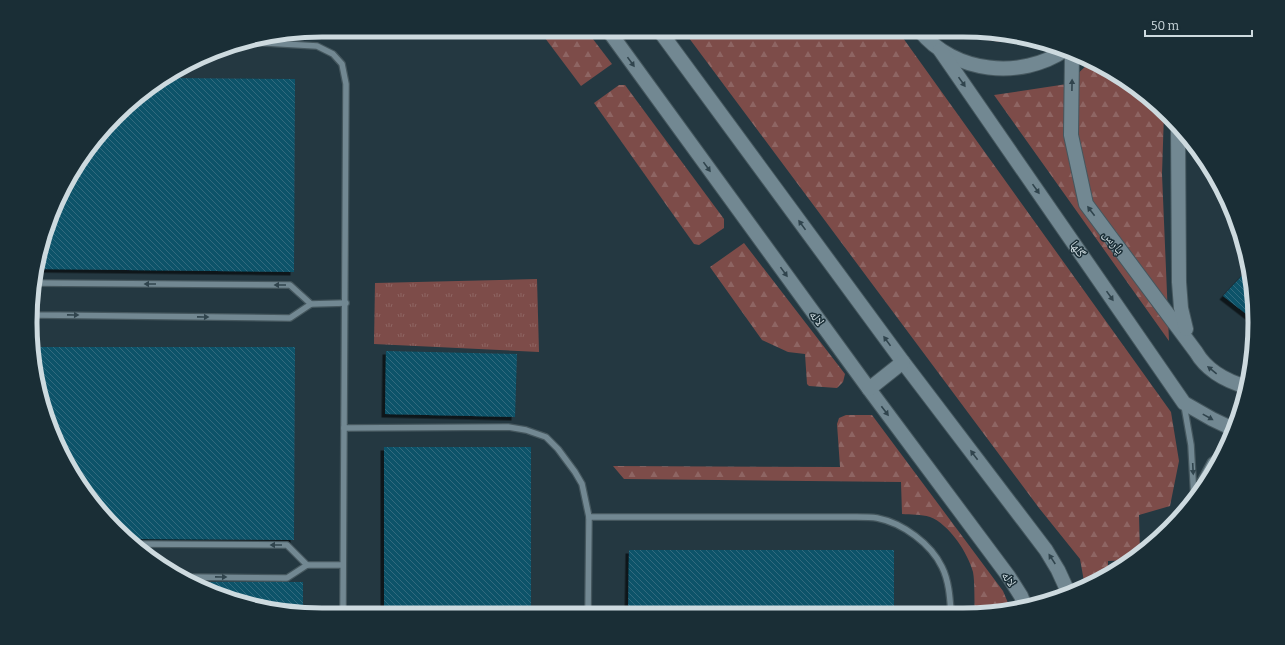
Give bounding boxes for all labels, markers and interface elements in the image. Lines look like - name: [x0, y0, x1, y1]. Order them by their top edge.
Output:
- scale bar: [1145, 12, 1252, 38]
- text: 50 m: [1151, 19, 1180, 33]
- one-way arrow: [627, 56, 635, 67]
- one-way arrow: [958, 76, 966, 87]
- one-way arrow: [1069, 78, 1075, 91]
- one-way arrow: [703, 162, 711, 172]
- one-way arrow: [1032, 183, 1040, 194]
- one-way arrow: [1087, 206, 1096, 217]
- one-way arrow: [797, 219, 806, 230]
- street label: پارس: [1099, 227, 1128, 258]
- street label: گلها: [1067, 238, 1089, 261]
- one-way arrow: [779, 267, 787, 277]
- one-way arrow: [143, 281, 156, 287]
- one-way arrow: [273, 282, 286, 288]
- one-way arrow: [1106, 290, 1114, 301]
- street label: لاله: [806, 307, 828, 329]
- one-way arrow: [67, 312, 80, 318]
- one-way arrow: [197, 314, 210, 320]
- one-way arrow: [883, 335, 891, 346]
- one-way arrow: [1207, 366, 1217, 375]
- one-way arrow: [881, 406, 889, 416]
- one-way arrow: [1202, 413, 1214, 420]
- one-way arrow: [970, 450, 978, 461]
- one-way arrow: [1189, 463, 1196, 475]
- one-way arrow: [269, 542, 282, 548]
- one-way arrow: [1048, 554, 1056, 564]
- street label: لاله: [998, 568, 1020, 590]
- one-way arrow: [215, 574, 228, 580]

